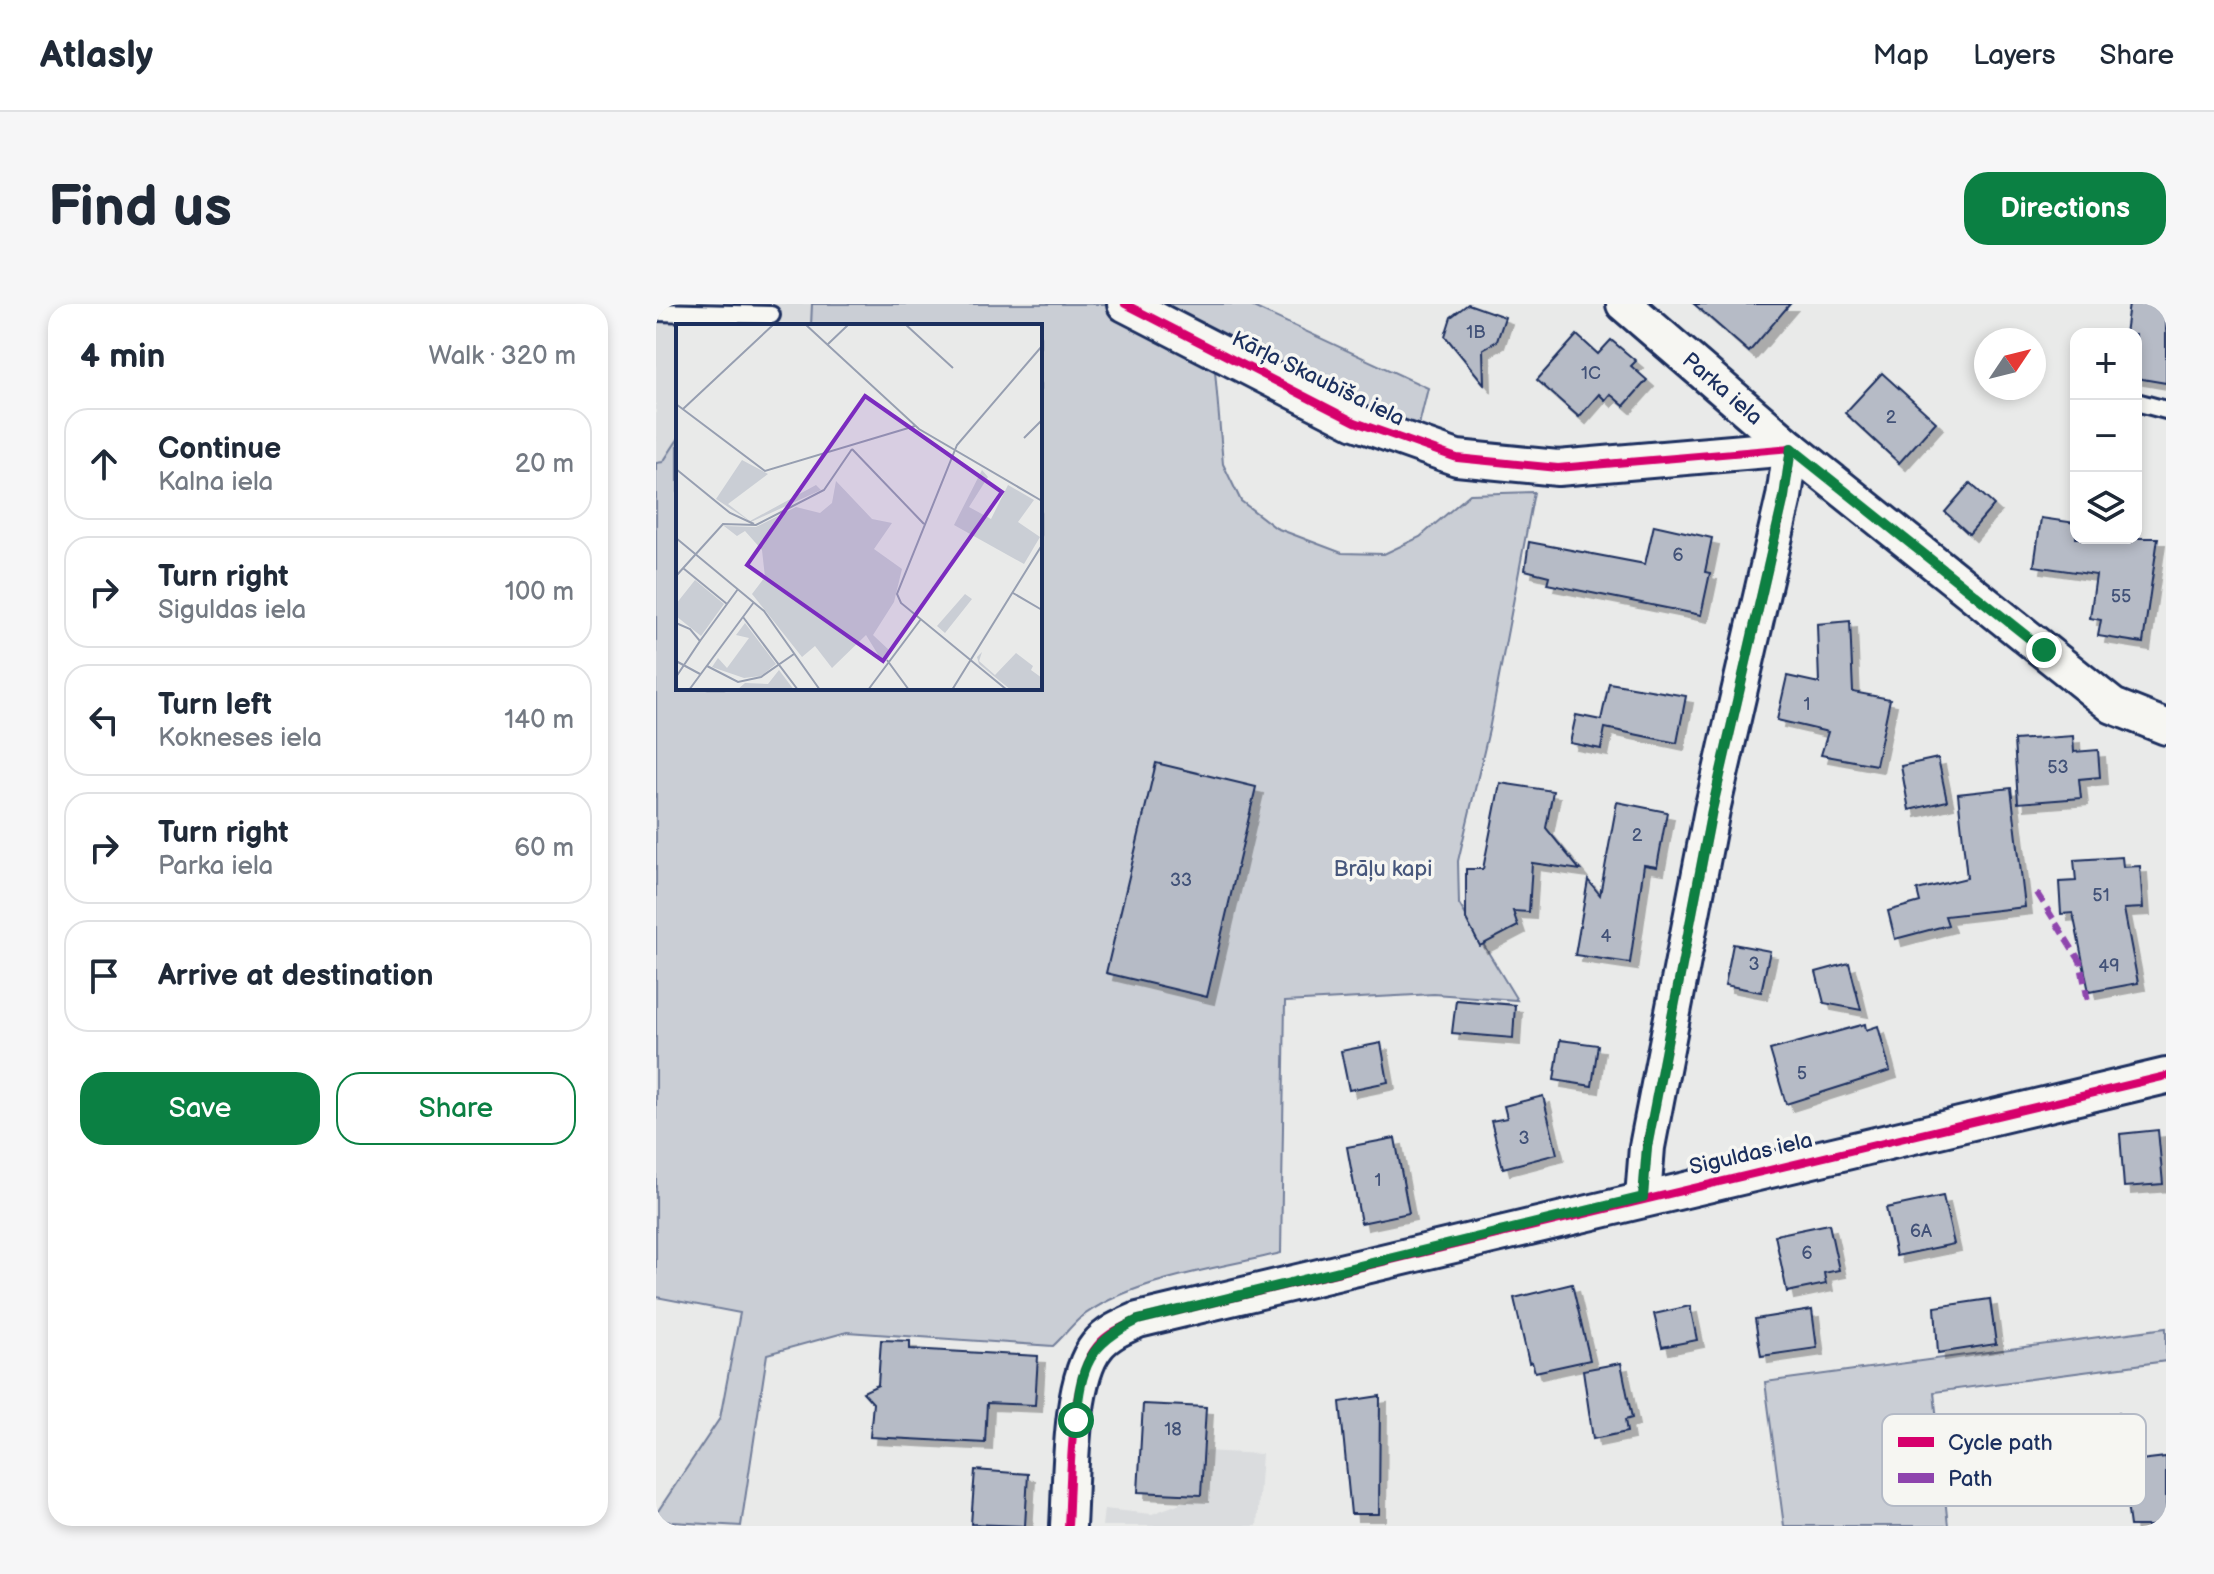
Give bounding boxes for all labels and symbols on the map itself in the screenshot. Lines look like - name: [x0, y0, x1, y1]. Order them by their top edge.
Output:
- house number: 1B: [1466, 322, 1486, 343]
- inset map: [676, 324, 1042, 690]
- street label: Kārļa Skaubīša iela: [1227, 325, 1409, 433]
- north arrow: [1974, 328, 2046, 400]
- street label: Parka iela: [1676, 347, 1768, 431]
- house number: 1C: [1581, 363, 1601, 384]
- house number: 2: [1886, 407, 1897, 428]
- house number: 6: [1673, 545, 1684, 566]
- house number: 55: [2111, 586, 2131, 607]
- route end: [2026, 632, 2062, 668]
- house number: 1: [1804, 694, 1810, 715]
- house number: 53: [2047, 757, 2069, 778]
- house number: 2: [1632, 825, 1643, 846]
- park label: Brāļu kapi: [1334, 856, 1432, 883]
- house number: 33: [1170, 870, 1192, 891]
- house number: 51: [2092, 885, 2110, 906]
- house number: 4: [1601, 926, 1612, 947]
- house number: 3: [1748, 954, 1760, 975]
- house number: 49: [2098, 956, 2120, 977]
- house number: 5: [1797, 1063, 1807, 1084]
- street label: Siguldas iela: [1687, 1127, 1815, 1181]
- house number: 3: [1518, 1128, 1530, 1149]
- house number: 1: [1375, 1170, 1381, 1191]
- house number: 6A: [1910, 1221, 1932, 1242]
- house number: 6: [1802, 1243, 1813, 1264]
- route start: [1058, 1402, 1094, 1438]
- legend: [1882, 1414, 2146, 1506]
- house number: 18: [1164, 1419, 1182, 1440]
- text: Cycle path: [1948, 1430, 2053, 1457]
- text: Path: [1948, 1466, 1992, 1493]

